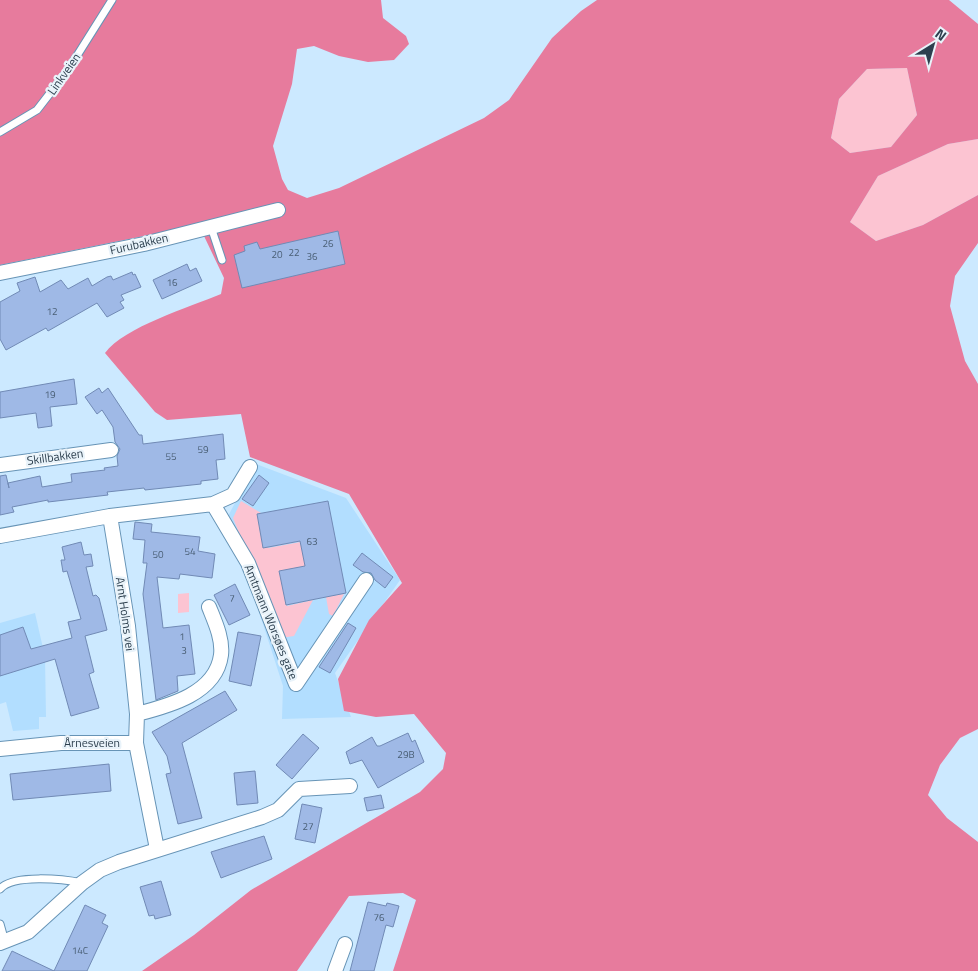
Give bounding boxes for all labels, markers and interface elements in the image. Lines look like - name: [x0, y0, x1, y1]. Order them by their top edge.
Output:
- north arrow: [908, 20, 958, 70]
- text: N: [931, 23, 951, 46]
- street label: Linkveien: [42, 49, 85, 99]
- street label: Furubakken: [108, 228, 170, 259]
- house number: 26: [322, 236, 334, 251]
- house number: 22: [288, 245, 300, 260]
- house number: 20: [271, 247, 283, 262]
- house number: 36: [306, 249, 318, 264]
- house number: 16: [166, 275, 178, 290]
- house number: 12: [46, 304, 58, 319]
- house number: 19: [44, 387, 56, 402]
- house number: 59: [197, 442, 209, 457]
- street label: Skillbakken: [26, 443, 84, 470]
- house number: 55: [165, 449, 177, 464]
- house number: 63: [306, 534, 318, 549]
- house number: 54: [184, 544, 196, 559]
- house number: 50: [152, 547, 164, 562]
- street label: Amtmann Worsøes gate: [240, 561, 303, 682]
- street label: Arnt Holms vei: [111, 576, 140, 652]
- house number: 7: [229, 591, 235, 606]
- house number: 1: [179, 629, 185, 644]
- house number: 3: [181, 643, 187, 658]
- street label: Årnesveien: [64, 733, 120, 752]
- house number: 29B: [397, 747, 415, 762]
- house number: 27: [302, 819, 314, 834]
- house number: 76: [373, 910, 385, 925]
- house number: 14C: [72, 943, 89, 958]

